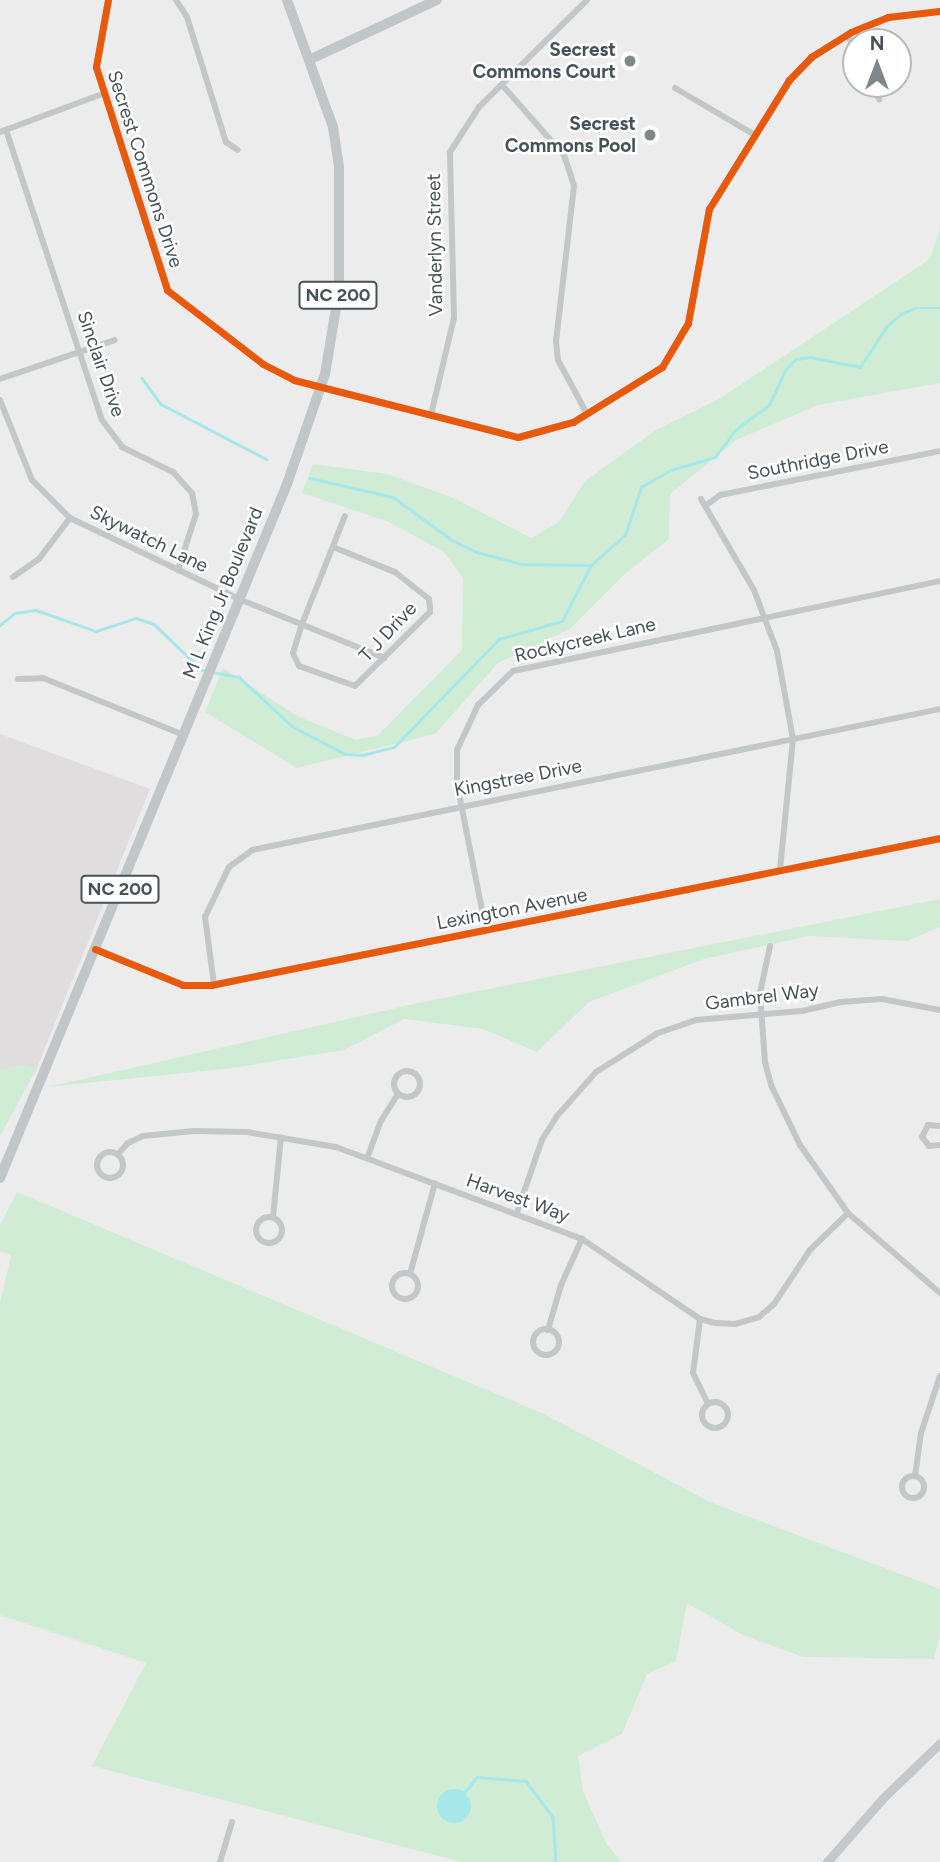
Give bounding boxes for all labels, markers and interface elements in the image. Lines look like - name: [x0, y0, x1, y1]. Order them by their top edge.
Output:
- north arrow: [842, 28, 912, 98]
- text: N: [870, 32, 884, 55]
- place label: Secrest Commons Court: [472, 39, 616, 83]
- marker: Secrest Commons Court: [622, 53, 638, 69]
- street label: Secrest Commons Drive: [102, 68, 188, 270]
- place label: Secrest Commons Pool: [505, 113, 636, 157]
- marker: Secrest Commons Pool: [642, 127, 658, 143]
- street label: Vanderlyn Street: [422, 173, 448, 317]
- road number: NC 200: [298, 281, 378, 310]
- street label: Sinclair Drive: [72, 308, 130, 420]
- street label: Southridge Drive: [746, 435, 890, 485]
- street label: Skywatch Lane: [86, 501, 212, 577]
- street label: M L King Jr Boulevard: [178, 504, 268, 682]
- street label: T J Drive: [355, 597, 421, 667]
- street label: Rockycreek Lane: [512, 613, 658, 667]
- street label: Kingstree Drive: [452, 754, 584, 802]
- road number: NC 200: [80, 874, 160, 904]
- street label: Lexington Avenue: [435, 883, 589, 935]
- street label: Gambrel Way: [704, 979, 820, 1015]
- street label: Harvest Way: [463, 1169, 573, 1227]

